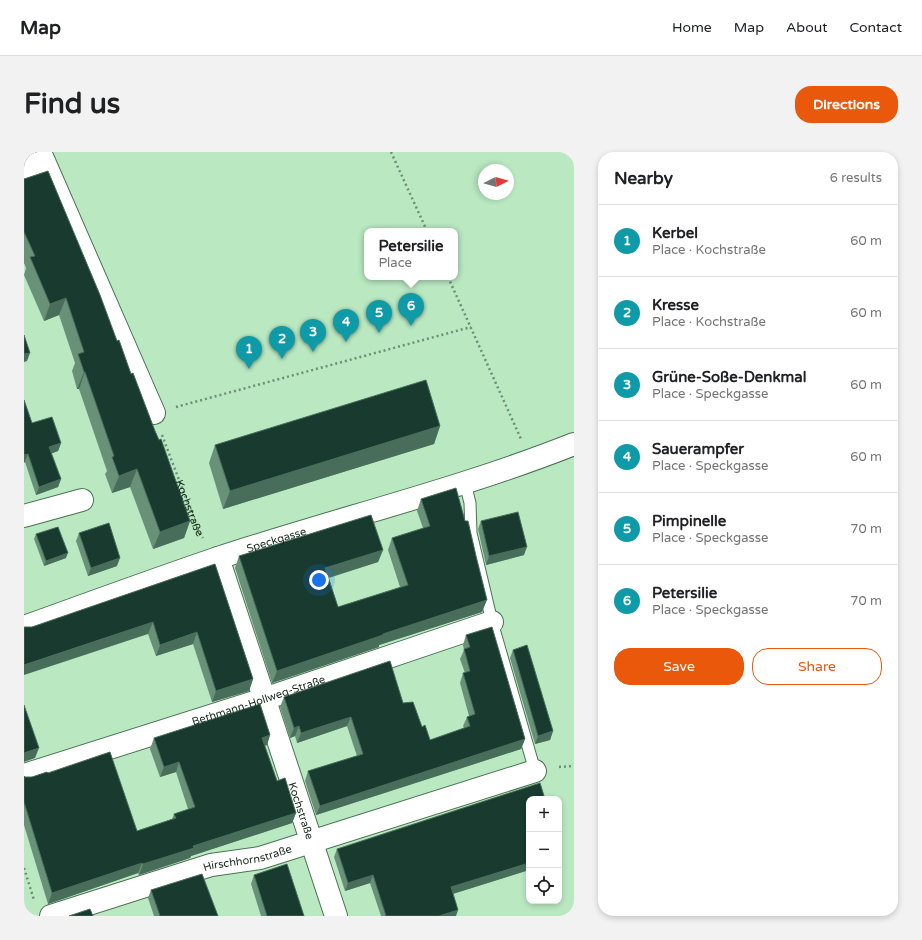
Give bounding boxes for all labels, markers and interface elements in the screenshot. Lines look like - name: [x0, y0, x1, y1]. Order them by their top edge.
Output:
- text: Map: [20, 17, 61, 39]
- text: Home: [672, 19, 712, 36]
- text: Map: [734, 19, 764, 36]
- text: About: [786, 19, 828, 36]
- text: Contact: [850, 19, 902, 36]
- button: Directions: [795, 86, 898, 123]
- text: Find us: [24, 87, 120, 121]
- north arrow: [478, 164, 514, 200]
- text: Nearby: [614, 168, 673, 189]
- text: 6 results: [830, 170, 882, 186]
- text: Kerbel: [652, 224, 698, 242]
- popup: [364, 228, 458, 280]
- text: 1: [623, 233, 631, 249]
- text: 60 m: [850, 233, 882, 249]
- text: Petersilie: [378, 237, 444, 255]
- text: Place · Kochstraße: [652, 242, 766, 258]
- text: Place: [378, 255, 412, 271]
- pin: 6: [398, 293, 424, 326]
- text: Kresse: [652, 296, 699, 314]
- pin: 5: [366, 300, 392, 333]
- text: 2: [623, 305, 631, 321]
- text: 60 m: [850, 305, 882, 321]
- pin: 4: [333, 309, 359, 342]
- text: Place · Kochstraße: [652, 314, 766, 330]
- pin: 3: [300, 319, 326, 352]
- pin: 2: [269, 326, 295, 359]
- pin: 1: [236, 336, 262, 369]
- text: Grüne-Soße-Denkmal: [652, 368, 807, 386]
- text: 3: [623, 377, 631, 393]
- text: 60 m: [850, 377, 882, 393]
- text: Place · Speckgasse: [652, 386, 768, 402]
- text: Sauerampfer: [652, 440, 744, 458]
- text: 4: [623, 449, 631, 465]
- text: 60 m: [850, 449, 882, 465]
- text: Place · Speckgasse: [652, 458, 768, 474]
- street label: Kochstraße: [173, 478, 207, 539]
- text: Pimpinelle: [652, 512, 726, 530]
- text: 5: [623, 521, 631, 537]
- text: 70 m: [850, 521, 882, 537]
- street label: Speckgasse: [245, 524, 308, 555]
- text: Place · Speckgasse: [652, 530, 768, 546]
- your location: [309, 570, 329, 590]
- text: Petersilie: [652, 584, 717, 602]
- text: 6: [623, 593, 631, 609]
- text: 70 m: [850, 593, 882, 609]
- text: Place · Speckgasse: [652, 602, 768, 618]
- button: Save: [614, 648, 744, 685]
- button: Share: [752, 648, 882, 685]
- street label: Bethmann-Hollweg-Straße: [190, 672, 327, 728]
- street label: Kochstraße: [286, 780, 317, 841]
- map controls: [526, 796, 562, 904]
- button: +: [526, 796, 562, 832]
- button: −: [526, 832, 562, 868]
- street label: Hirschhornstraße: [201, 842, 293, 874]
- button: locate: [526, 868, 562, 904]

